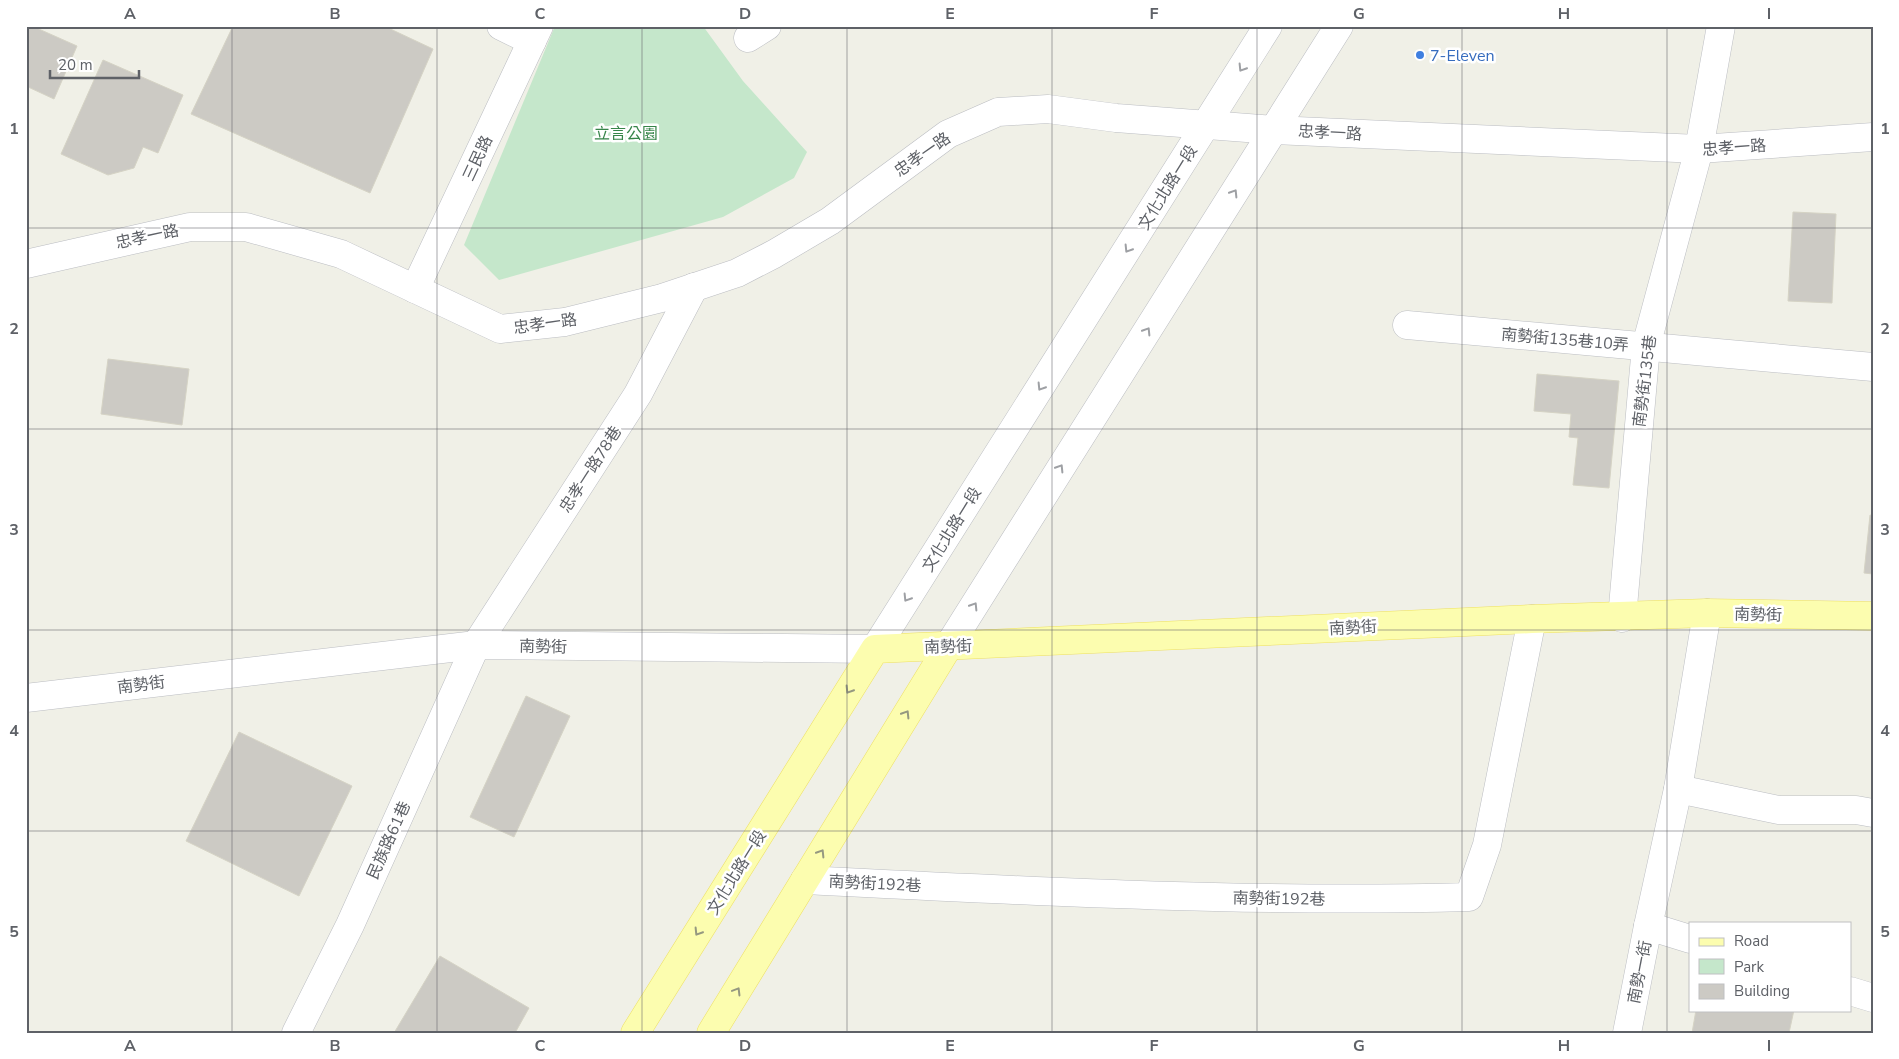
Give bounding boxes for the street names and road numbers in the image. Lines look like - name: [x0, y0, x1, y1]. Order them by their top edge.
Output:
- street label: 忠孝一路: [1297, 120, 1362, 146]
- street label: 忠孝一路: [890, 127, 955, 182]
- street label: 三民路: [458, 132, 498, 185]
- street label: 忠孝一路: [1701, 135, 1767, 161]
- street label: 文化北路一段: [1133, 141, 1203, 234]
- street label: 忠孝一路: [114, 220, 181, 254]
- street label: 忠孝一路: [512, 309, 578, 339]
- street label: 南勢街135巷10弄: [1500, 323, 1630, 357]
- street label: 南勢街135巷: [1628, 334, 1662, 429]
- street label: 忠孝一路78巷: [555, 422, 627, 517]
- street label: 文化北路一段: [917, 483, 987, 576]
- street label: 南勢街: [1734, 604, 1782, 626]
- street label: 南勢街: [1329, 616, 1378, 640]
- street label: 南勢街: [924, 635, 972, 659]
- street label: 南勢街: [519, 636, 567, 658]
- street label: 南勢街: [116, 671, 166, 699]
- street label: 民族路61巷: [362, 798, 416, 883]
- street label: 文化北路一段: [702, 826, 772, 919]
- street label: 南勢街192巷: [828, 871, 922, 897]
- street label: 南勢街192巷: [1232, 887, 1326, 911]
- street label: 南勢一街: [1623, 939, 1657, 1006]

